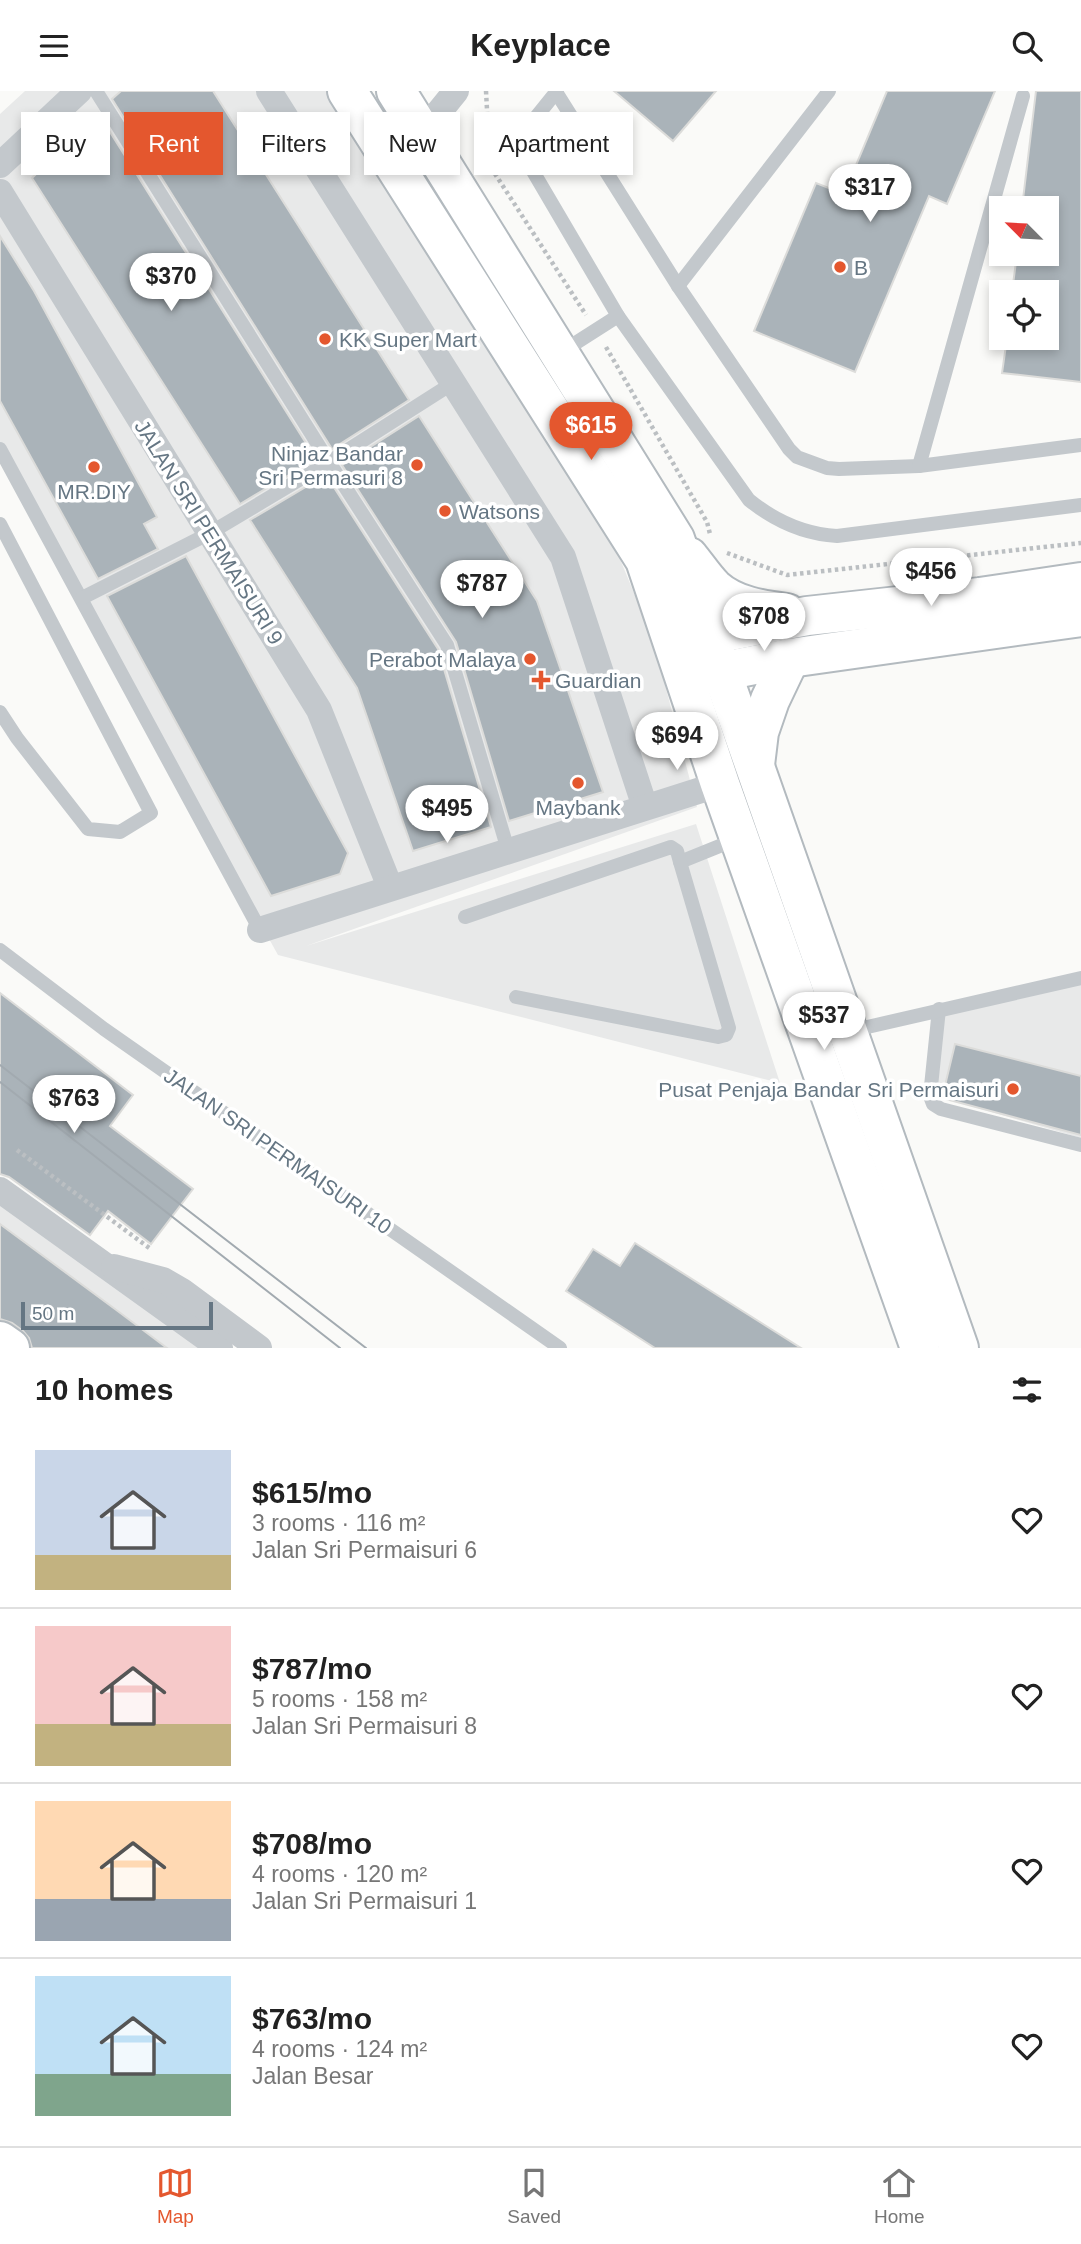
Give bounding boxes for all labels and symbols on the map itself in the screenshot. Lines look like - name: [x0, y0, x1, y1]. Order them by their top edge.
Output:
- pin: $317: [829, 165, 911, 224]
- north arrow: [989, 196, 1059, 266]
- pin: $370: [130, 253, 212, 313]
- place label: B: [854, 256, 868, 279]
- marker: B: [832, 259, 848, 275]
- place label: KK Super Mart: [339, 328, 477, 351]
- marker: KK Super Mart: [317, 331, 333, 347]
- pin: $615: [550, 403, 632, 462]
- street label: JALAN SRI PERMAISURI 9: [130, 416, 288, 648]
- place label: Ninjaz Bandar Sri Permasuri 8: [258, 442, 403, 489]
- marker: Ninjaz Bandar Sri Permasuri 8: [409, 457, 425, 473]
- marker: MR.DIY: [86, 459, 102, 475]
- place label: MR.DIY: [57, 480, 131, 503]
- place label: Watsons: [459, 500, 540, 523]
- marker: Watsons: [437, 503, 453, 519]
- pin: $456: [890, 549, 972, 608]
- pin: $787: [441, 561, 523, 620]
- pin: $708: [723, 594, 805, 653]
- place label: Perabot Malaya: [369, 648, 516, 671]
- marker: Perabot Malaya: [522, 651, 538, 667]
- place label: Guardian: [555, 669, 641, 692]
- marker: Guardian: [533, 672, 549, 688]
- pin: $694: [636, 713, 718, 772]
- marker: Maybank: [570, 775, 586, 791]
- pin: $495: [406, 785, 488, 845]
- place label: Maybank: [535, 796, 621, 819]
- pin: $537: [783, 993, 865, 1052]
- street label: JALAN SRI PERMAISURI 10: [160, 1064, 396, 1238]
- pin: $763: [33, 1075, 115, 1135]
- place label: Pusat Penjaja Bandar Sri Permaisuri: [658, 1078, 999, 1101]
- marker: Pusat Penjaja Bandar Sri Permaisuri: [1005, 1081, 1021, 1097]
- scale bar: [21, 1299, 214, 1331]

